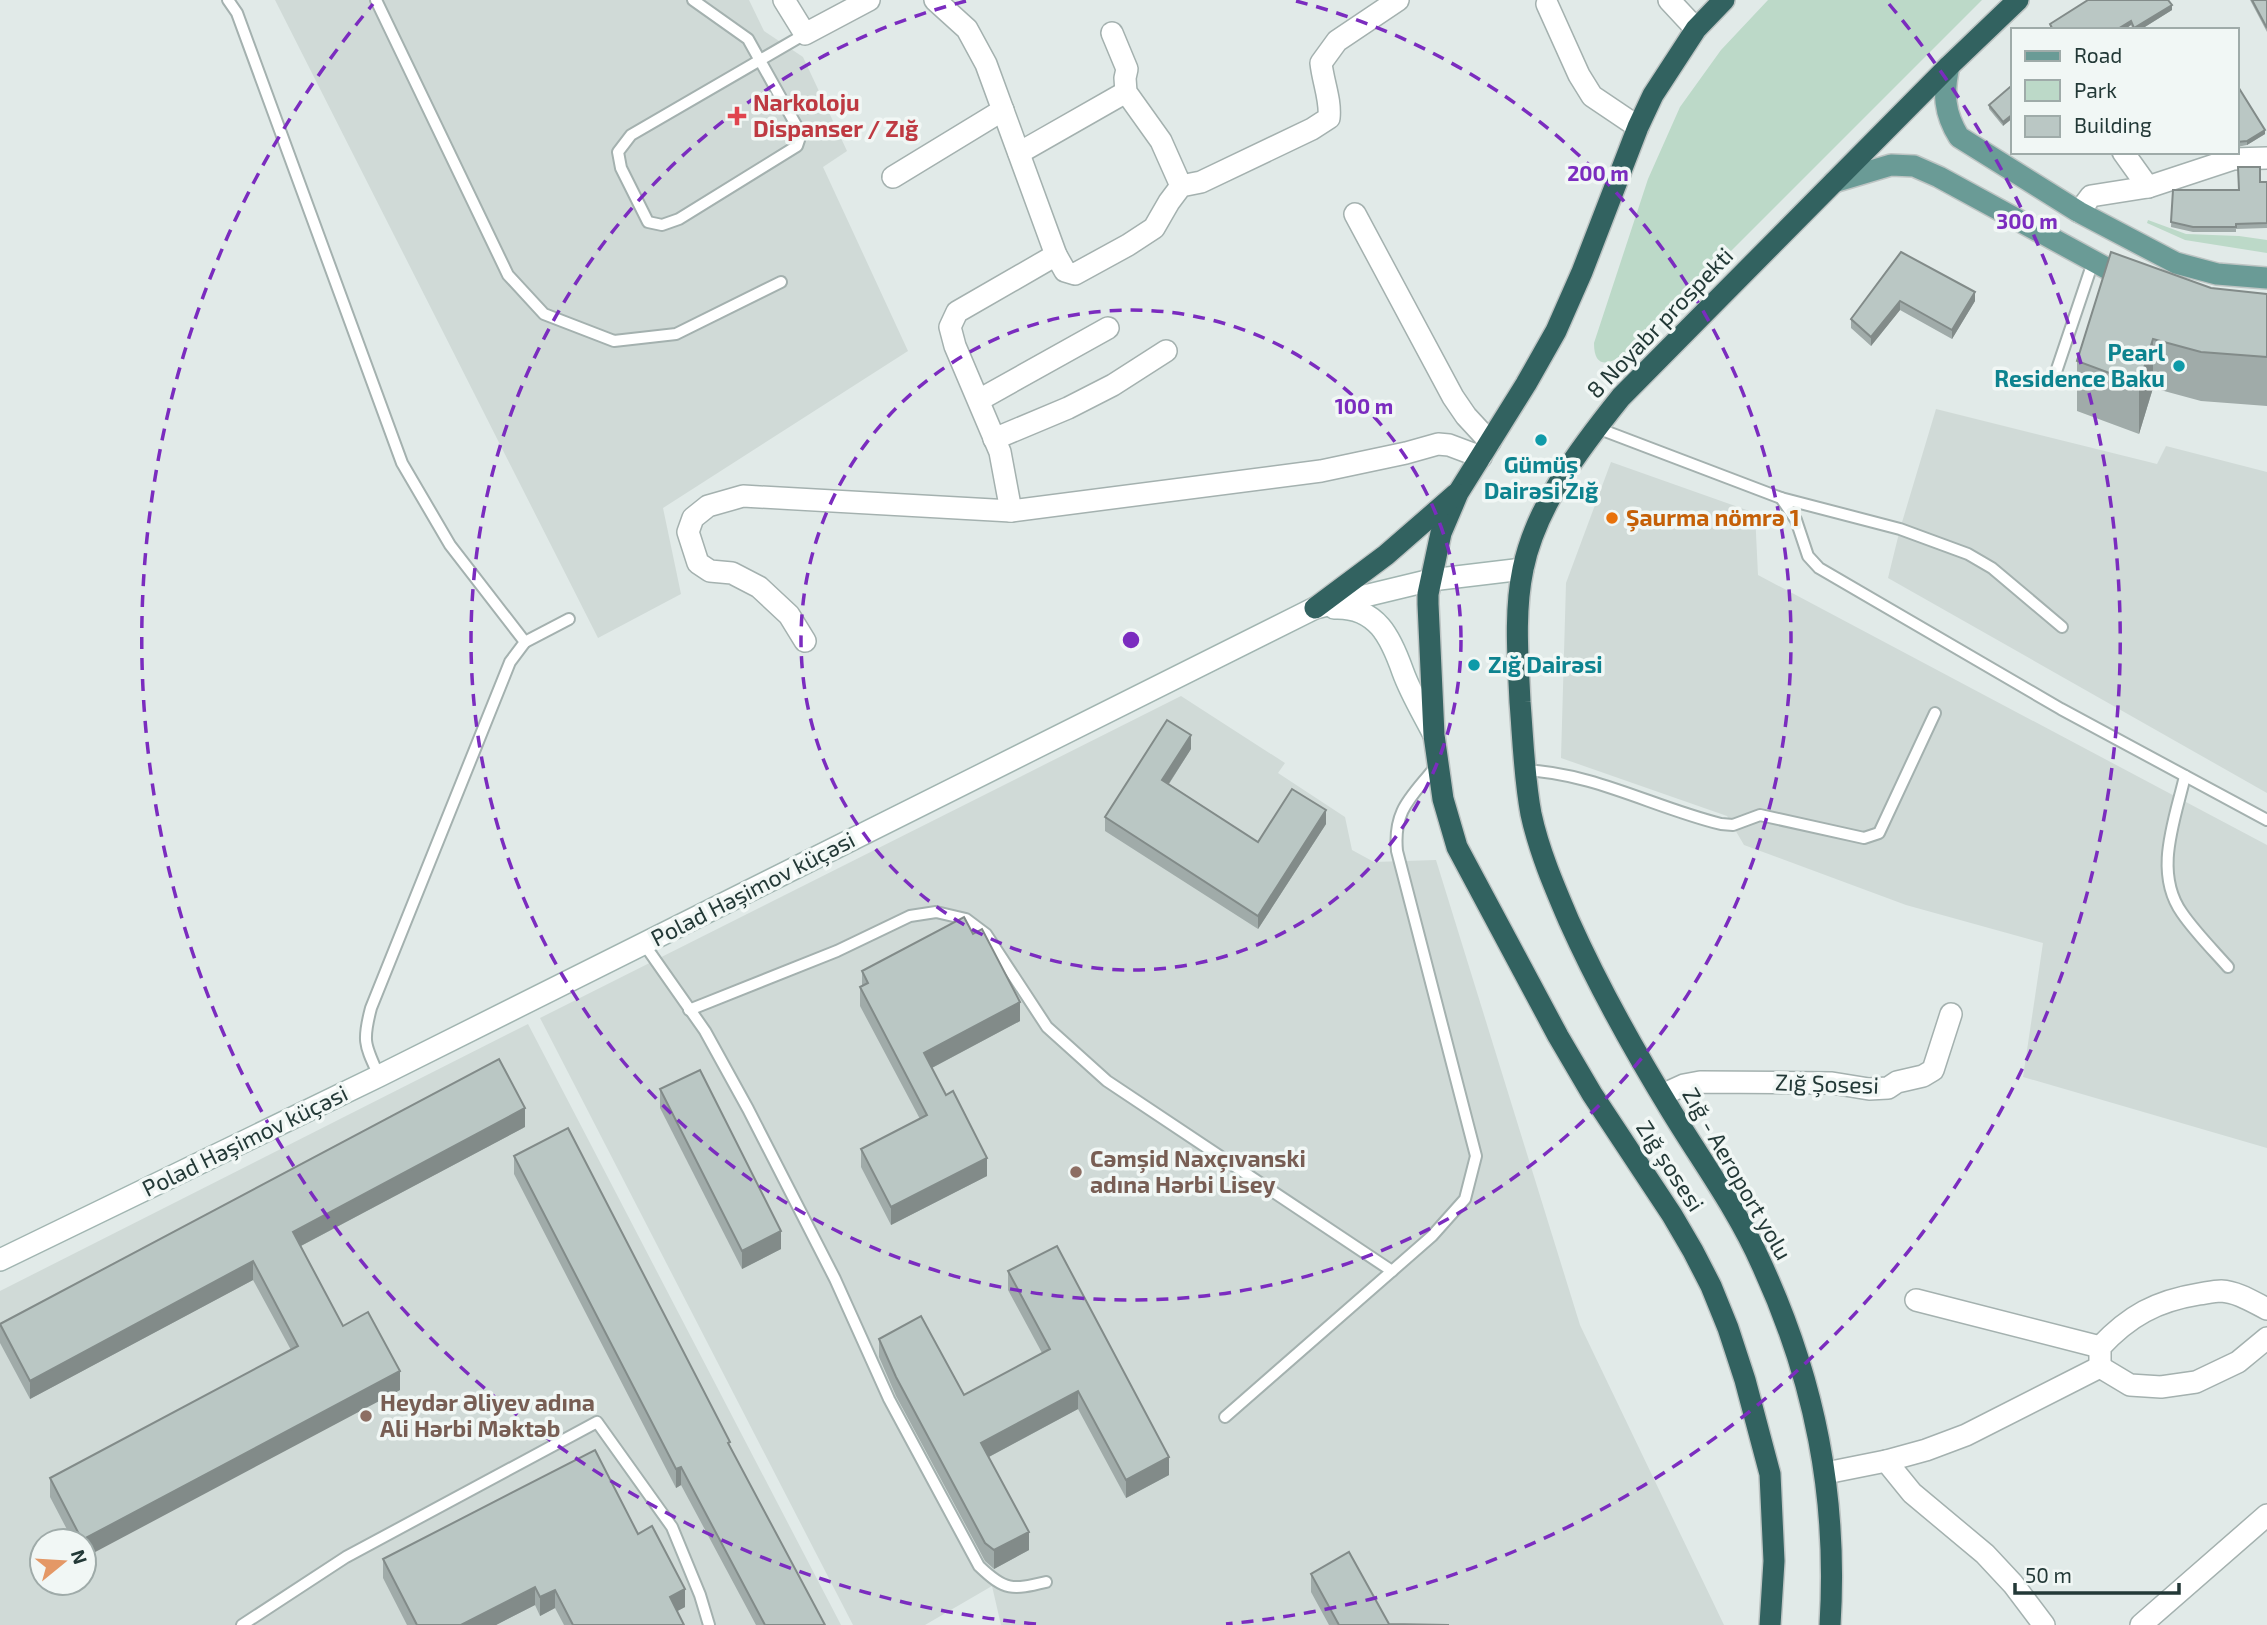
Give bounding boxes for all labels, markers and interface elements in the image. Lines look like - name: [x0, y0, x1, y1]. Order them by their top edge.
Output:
- legend: [2011, 28, 2239, 154]
- text: Road: [2074, 42, 2122, 67]
- text: Park: [2074, 77, 2117, 102]
- place label: Narkoloju Dispanser / Zığ: [753, 88, 919, 142]
- marker: Narkoloju Dispanser / Zığ: [727, 106, 747, 126]
- text: Building: [2074, 112, 2152, 137]
- text: 200 m: [1567, 160, 1629, 185]
- text: 300 m: [1996, 208, 2058, 233]
- street label: 8 Noyabr prospekti: [1580, 241, 1738, 404]
- place label: Pearl Residence Baku: [1994, 338, 2165, 392]
- marker: Pearl Residence Baku: [2171, 358, 2187, 374]
- text: 100 m: [1335, 393, 1393, 418]
- marker: Gümüş Dairəsi Zığ: [1533, 432, 1549, 448]
- place label: Gümüş Dairəsi Zığ: [1484, 450, 1599, 504]
- place label: Şaurma nömrә 1: [1626, 503, 1800, 532]
- marker: Şaurma nömrә 1: [1604, 510, 1620, 526]
- centre of rings: [1119, 628, 1143, 652]
- place label: Zığ Dairəsi: [1488, 650, 1603, 678]
- marker: Zığ Dairəsi: [1466, 657, 1482, 673]
- street label: Polad Həşimov küçəsi: [646, 825, 860, 953]
- street label: Zığ Şosesi: [1774, 1067, 1880, 1100]
- street label: Polad Həşimov küçəsi: [137, 1078, 352, 1203]
- street label: Zığ - Aeroport yolu: [1677, 1082, 1799, 1265]
- street label: Zığ şosesi: [1630, 1115, 1711, 1217]
- place label: Cəmşid Naxçıvanski adına Hərbi Lisey: [1090, 1144, 1306, 1198]
- marker: Cəmşid Naxçıvanski adına Hərbi Lisey: [1068, 1164, 1084, 1180]
- place label: Heydər Əliyev adına Ali Hərbi Məktəb: [380, 1388, 595, 1442]
- marker: Heydər Əliyev adına Ali Hərbi Məktəb: [358, 1408, 374, 1424]
- north arrow: [28, 1527, 98, 1597]
- text: N: [67, 1547, 93, 1567]
- scale bar: [2015, 1552, 2180, 1596]
- text: 50 m: [2025, 1562, 2072, 1587]

